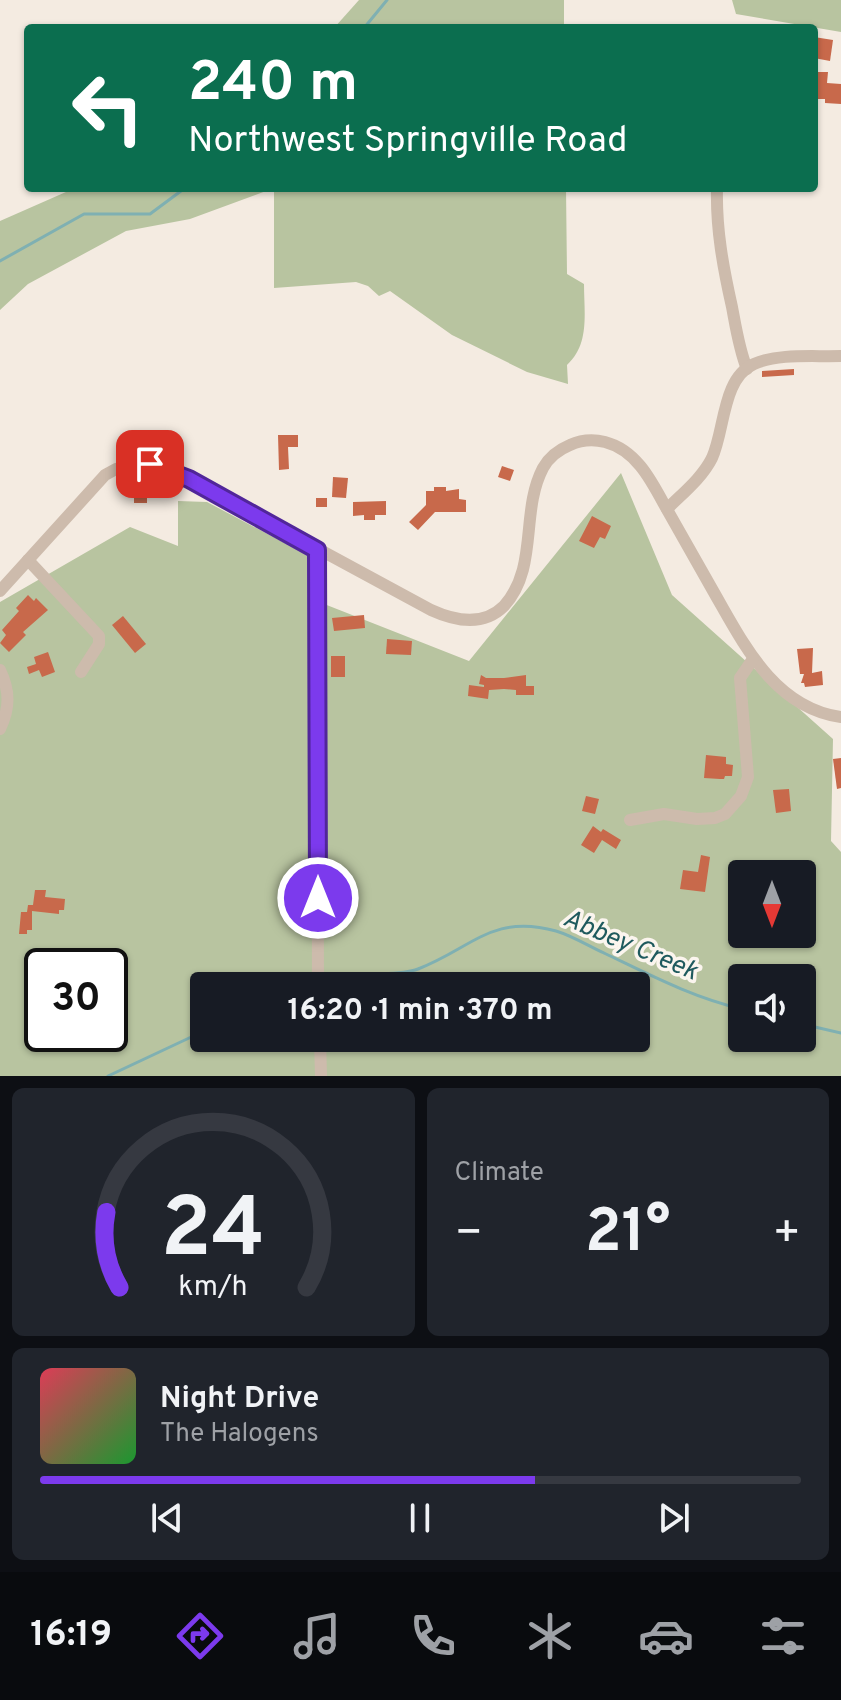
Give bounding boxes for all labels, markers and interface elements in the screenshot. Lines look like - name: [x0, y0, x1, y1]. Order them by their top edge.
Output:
- text: 240 m: [188, 50, 358, 120]
- icon: left: [56, 56, 160, 160]
- text: Northwest Springville Road: [188, 119, 628, 165]
- pin: [116, 430, 184, 498]
- icon: arrive: [128, 442, 172, 486]
- position arrow: [276, 856, 360, 940]
- north arrow: [728, 860, 816, 948]
- map controls: [728, 860, 816, 1052]
- water label: Abbey Creek: [558, 903, 703, 989]
- speed limit sign: 30: [24, 948, 128, 1052]
- button: sound: [728, 964, 816, 1052]
- text: 16:20 · 1 min · 370 m: [288, 993, 552, 1030]
- text: Climate: [455, 1157, 544, 1190]
- text: 24: [161, 1181, 265, 1286]
- text: 21°: [585, 1197, 671, 1273]
- text: −: [455, 1207, 483, 1263]
- text: +: [773, 1207, 801, 1263]
- text: km/h: [179, 1270, 248, 1306]
- text: Night Drive: [160, 1381, 319, 1418]
- text: The Halogens: [160, 1418, 319, 1451]
- icon: previous: [145, 1496, 189, 1540]
- icon: pause: [398, 1496, 442, 1540]
- icon: next: [652, 1496, 696, 1540]
- icon: directions: [172, 1608, 228, 1664]
- icon: music: [289, 1608, 345, 1664]
- icon: phone: [405, 1608, 461, 1664]
- icon: climate: [522, 1608, 578, 1664]
- icon: car: [638, 1608, 694, 1664]
- icon: filters: [755, 1608, 811, 1664]
- text: 16:19: [30, 1613, 112, 1659]

